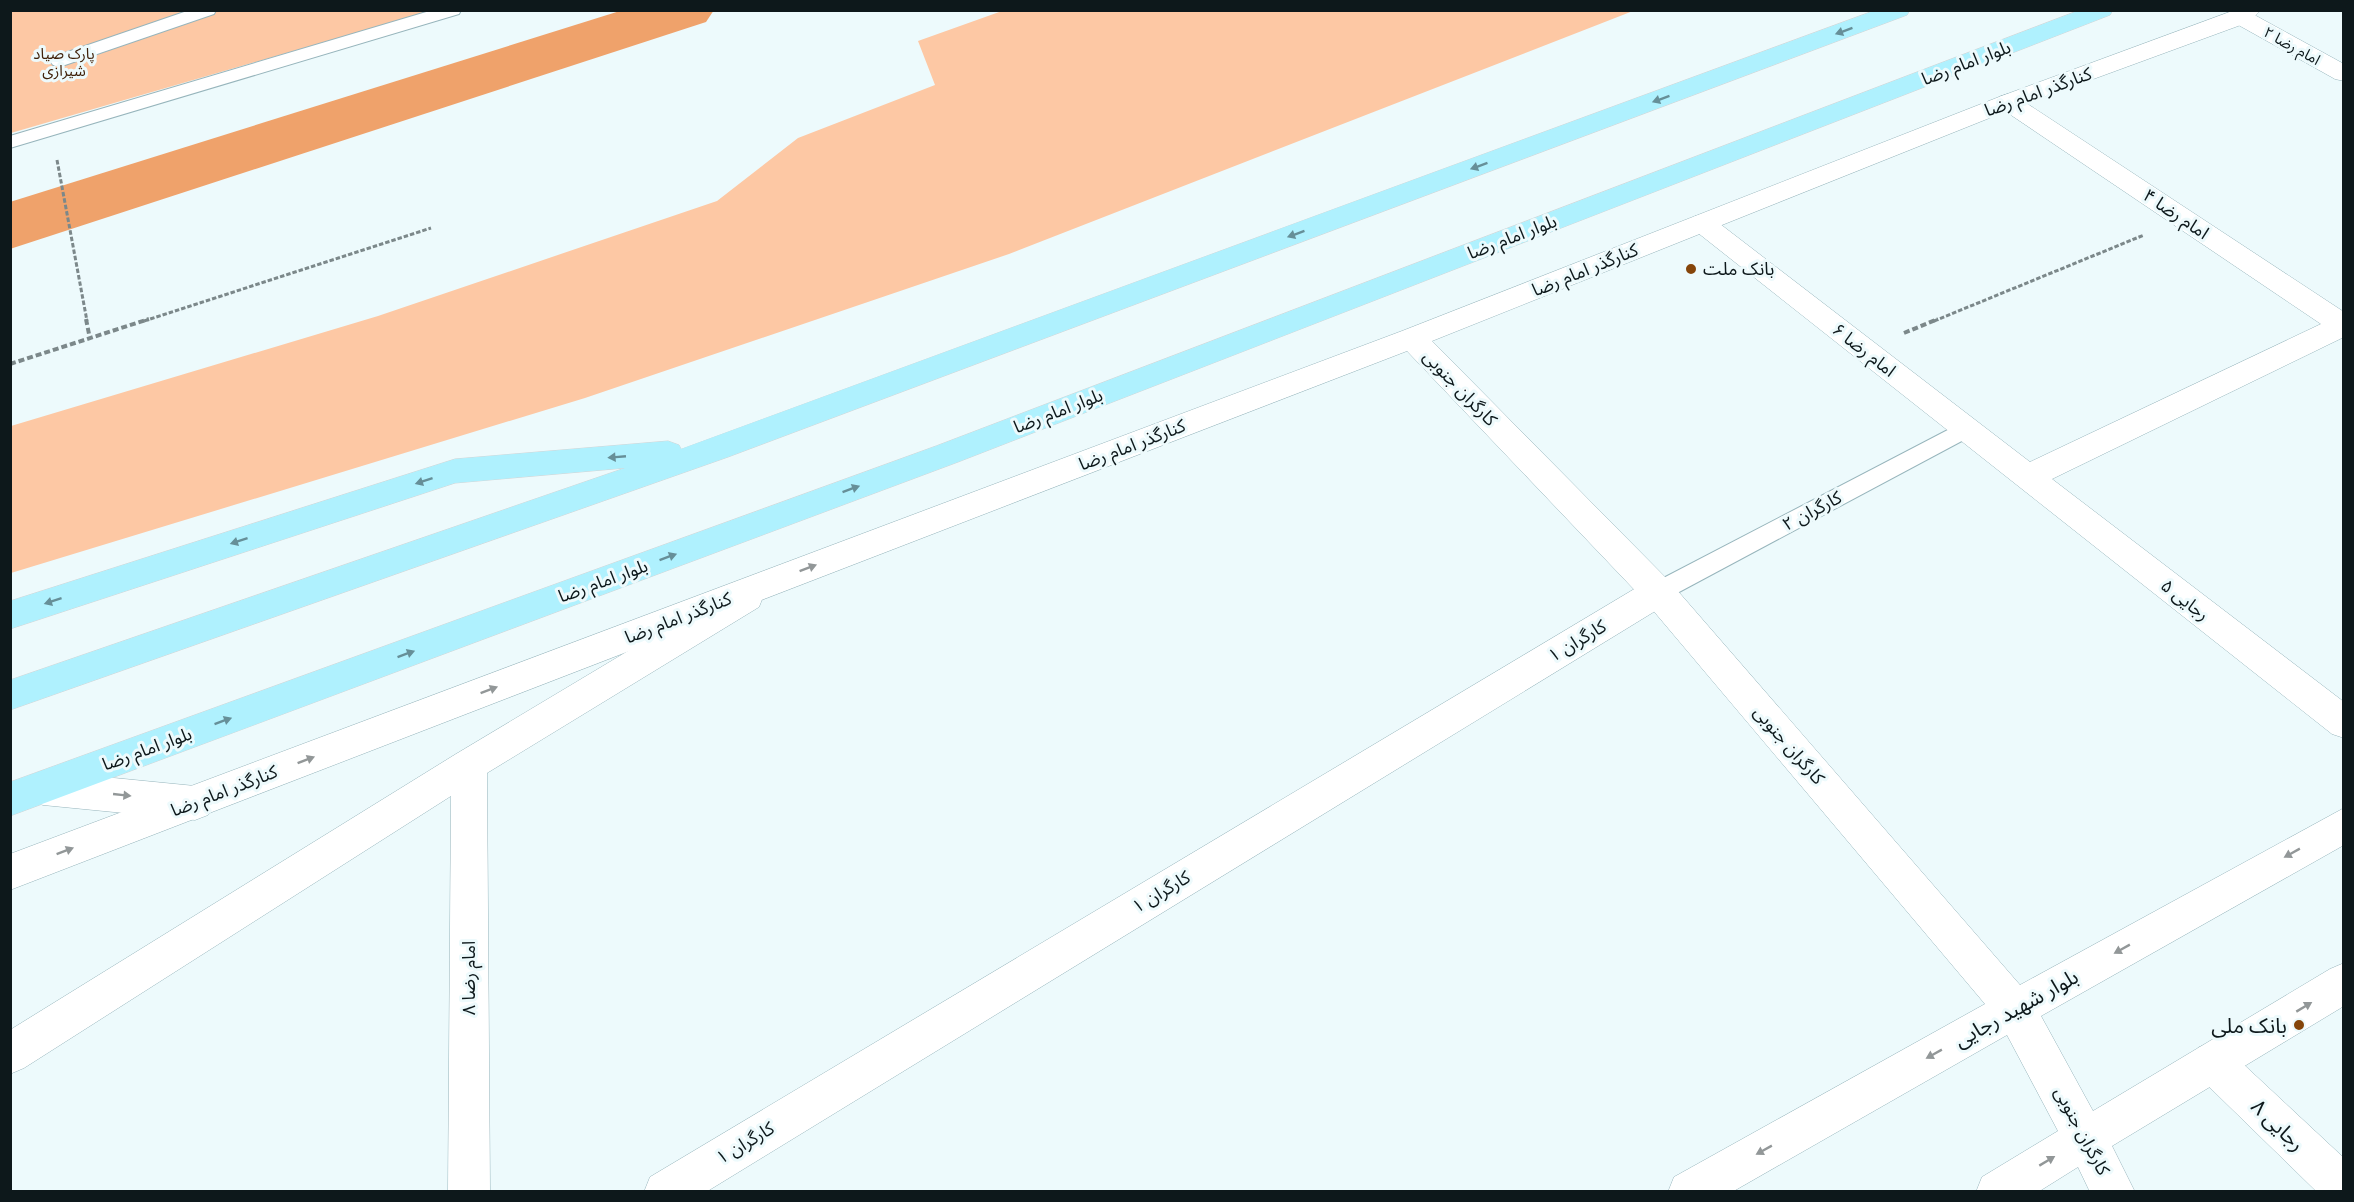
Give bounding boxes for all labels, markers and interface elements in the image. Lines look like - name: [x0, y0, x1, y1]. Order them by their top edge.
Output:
- street label: امام رضا ۲: [2260, 23, 2323, 71]
- one-way arrow: [1835, 26, 1853, 36]
- street label: بلوار امام رضا: [1918, 36, 2015, 93]
- park label: پارک صیاد شیرازی: [33, 45, 95, 80]
- street label: کنارگذر امام رضا: [1981, 62, 2096, 124]
- one-way arrow: [1652, 94, 1670, 104]
- one-way arrow: [1469, 162, 1487, 172]
- street label: امام رضا ۴: [2137, 184, 2213, 246]
- street label: بلوار امام رضا: [1464, 210, 1561, 267]
- one-way arrow: [1287, 230, 1305, 239]
- street label: کنارگذر امام رضا: [1529, 239, 1643, 304]
- place label: بانک ملت: [1703, 258, 1774, 280]
- marker: بانک ملت: [1684, 262, 1698, 276]
- street label: امام رضا ۶: [1826, 318, 1900, 384]
- street label: کارگران جنوبی: [1418, 345, 1502, 431]
- street label: بلوار امام رضا: [1010, 384, 1107, 441]
- street label: کنارگذر امام رضا: [1076, 414, 1190, 478]
- one-way arrow: [608, 452, 627, 462]
- one-way arrow: [415, 477, 433, 486]
- one-way arrow: [842, 484, 860, 494]
- street label: کارگران ۲: [1779, 486, 1846, 536]
- one-way arrow: [230, 537, 248, 546]
- one-way arrow: [659, 551, 677, 561]
- street label: بلوار امام رضا: [555, 555, 652, 610]
- one-way arrow: [799, 563, 817, 572]
- street label: رجایی ۵: [2157, 574, 2213, 626]
- street label: کنارگذر امام رضا: [622, 587, 736, 651]
- one-way arrow: [44, 597, 62, 607]
- street label: کارگران ۱: [1544, 615, 1611, 667]
- one-way arrow: [397, 648, 415, 658]
- one-way arrow: [480, 685, 498, 695]
- street label: کارگران جنوبی: [1749, 701, 1830, 789]
- one-way arrow: [214, 716, 232, 725]
- street label: بلوار امام رضا: [99, 723, 196, 778]
- one-way arrow: [298, 755, 316, 765]
- street label: کنارگذر امام رضا: [168, 760, 282, 824]
- one-way arrow: [113, 791, 132, 800]
- one-way arrow: [56, 846, 74, 855]
- one-way arrow: [2284, 848, 2301, 858]
- street label: کارگران ۱: [1128, 866, 1195, 918]
- street label: امام رضا ۸: [458, 941, 483, 1015]
- one-way arrow: [2114, 943, 2131, 953]
- street label: بلوار شهید رجایی: [1950, 964, 2082, 1052]
- one-way arrow: [2296, 1001, 2312, 1012]
- place label: بانک ملی: [2211, 1013, 2287, 1038]
- marker: بانک ملی: [2292, 1018, 2306, 1032]
- one-way arrow: [1925, 1049, 1942, 1059]
- street label: کارگران جنوبی: [2050, 1083, 2115, 1180]
- street label: رجایی ۸: [2246, 1094, 2310, 1156]
- street label: کارگران ۱: [712, 1117, 779, 1169]
- one-way arrow: [1756, 1144, 1772, 1155]
- one-way arrow: [2039, 1156, 2055, 1167]

